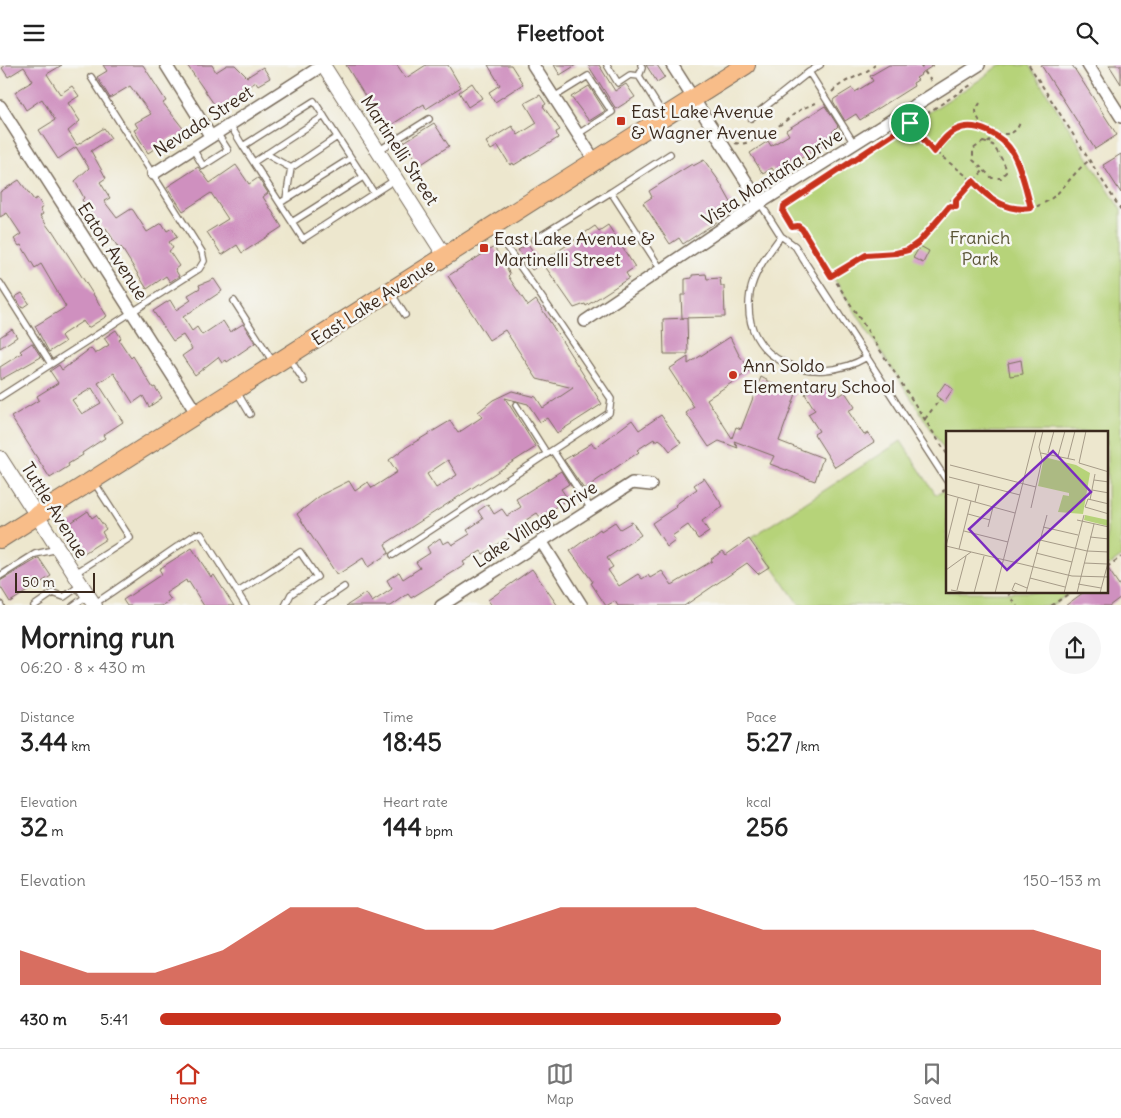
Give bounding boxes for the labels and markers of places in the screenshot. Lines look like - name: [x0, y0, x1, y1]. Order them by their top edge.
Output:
- place label: East Lake Avenue & Wagner Avenue: [631, 100, 777, 144]
- pin: [889, 102, 931, 144]
- marker: East Lake Avenue & Wagner Avenue: [615, 115, 627, 127]
- place label: East Lake Avenue & Martinelli Street: [494, 227, 655, 271]
- marker: East Lake Avenue & Martinelli Street: [478, 242, 490, 254]
- place label: Ann Soldo Elementary School: [743, 354, 895, 398]
- marker: Ann Soldo Elementary School: [727, 369, 739, 381]

